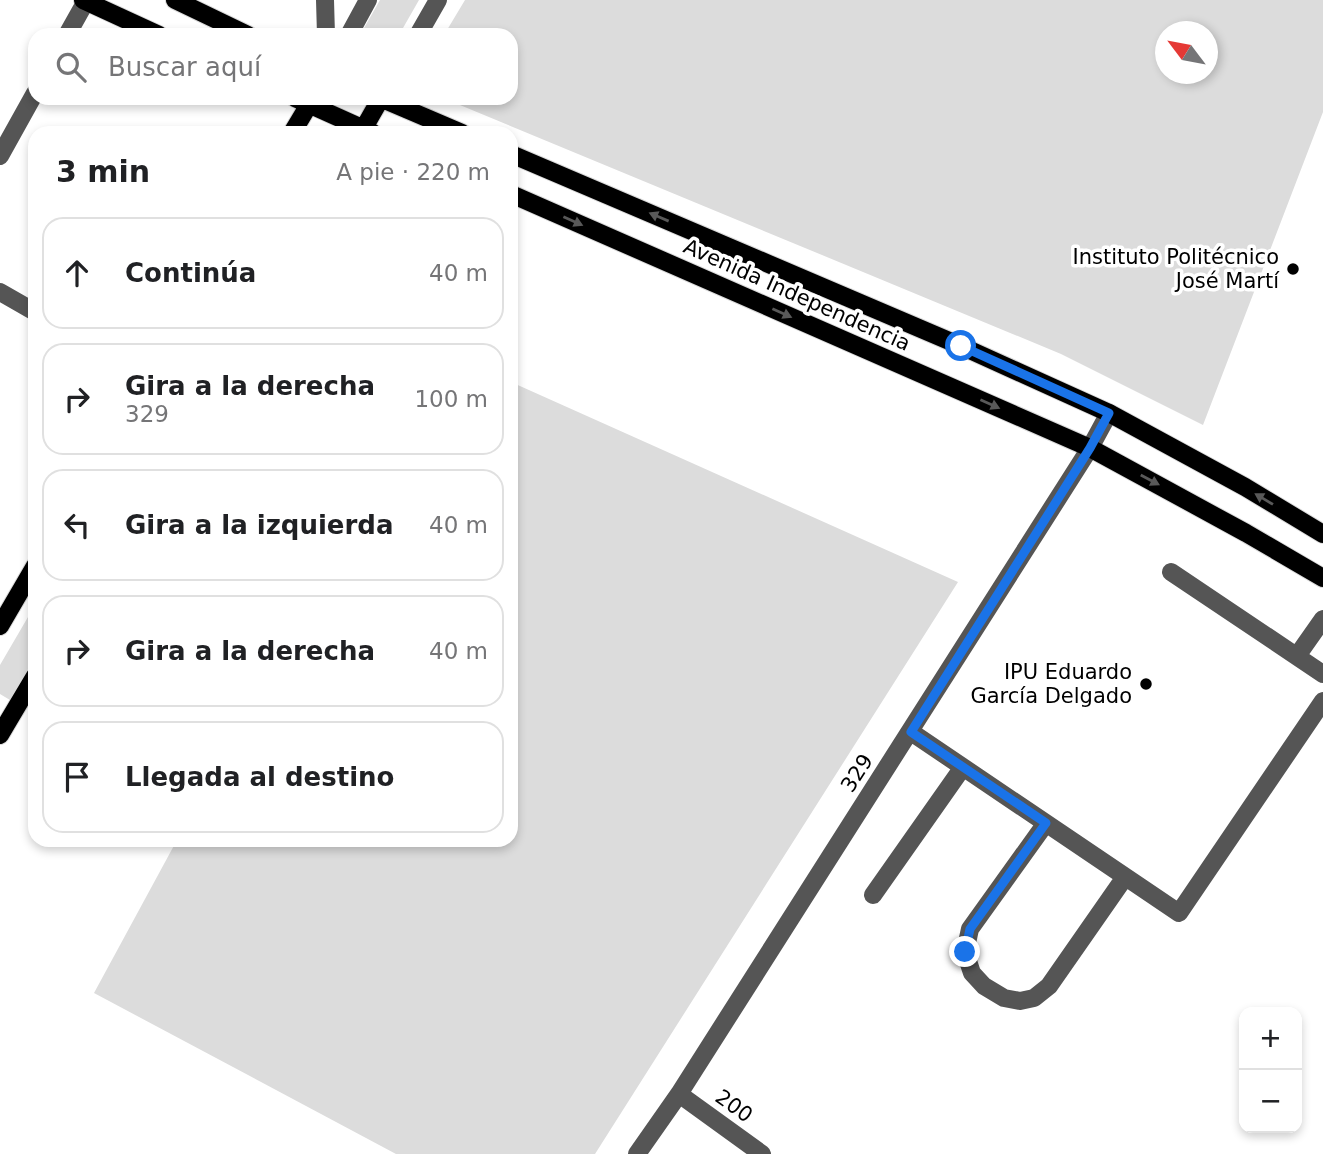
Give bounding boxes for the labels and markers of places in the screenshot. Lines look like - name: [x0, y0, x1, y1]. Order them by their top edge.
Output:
- place label: Instituto Politécnico José Martí: [1073, 245, 1280, 293]
- marker: Instituto Politécnico José Martí: [1285, 261, 1301, 277]
- place label: IPU Eduardo García Delgado: [970, 660, 1132, 708]
- marker: IPU Eduardo García Delgado: [1138, 676, 1154, 692]

